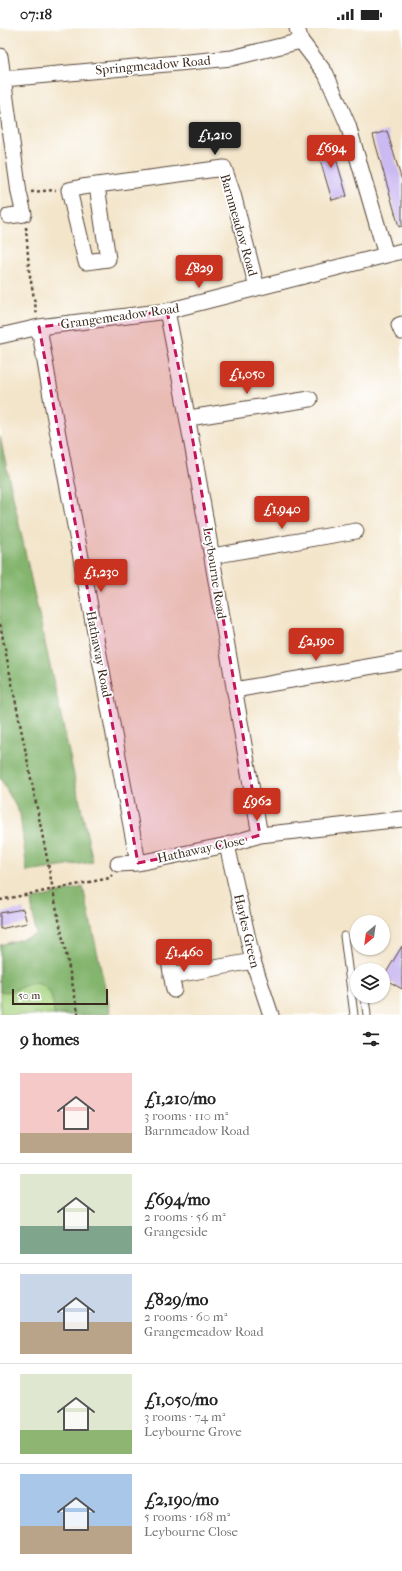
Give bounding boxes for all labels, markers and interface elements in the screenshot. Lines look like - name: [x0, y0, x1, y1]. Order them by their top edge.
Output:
- text: 07:18: [20, 5, 52, 23]
- street label: Springmeadow Road: [95, 52, 212, 78]
- pin: £1,210: [182, 122, 248, 156]
- text: £1,210: [198, 127, 232, 142]
- pin: £694: [307, 135, 355, 169]
- text: £694: [316, 140, 346, 155]
- street label: Barnmeadow Road: [217, 172, 261, 279]
- pin: £829: [175, 255, 223, 289]
- text: £829: [185, 260, 213, 275]
- street label: Grangemeadow Road: [60, 300, 181, 332]
- pin: £1,050: [214, 361, 280, 395]
- text: £1,050: [229, 366, 265, 381]
- pin: £1,940: [249, 496, 315, 530]
- text: £1,940: [263, 501, 301, 516]
- street label: Leybourne Road: [200, 526, 230, 621]
- pin: £1,230: [68, 559, 134, 593]
- text: £1,230: [83, 564, 119, 579]
- street label: Hathaway Road: [83, 609, 115, 700]
- pin: £2,190: [283, 628, 349, 662]
- text: £2,190: [298, 633, 334, 648]
- pin: £962: [233, 788, 281, 822]
- text: £962: [242, 793, 272, 808]
- street label: Hathaway Close: [156, 832, 247, 866]
- street label: Hayles Green: [231, 893, 263, 970]
- north arrow: [350, 915, 390, 955]
- map controls: [350, 915, 390, 1003]
- pin: £1,460: [151, 939, 217, 973]
- text: £1,460: [165, 944, 203, 959]
- button: layers: [350, 963, 390, 1003]
- scale bar: [12, 987, 108, 1006]
- text: 50 m: [18, 989, 40, 1002]
- icon: filters: [360, 1028, 382, 1050]
- text: 9 homes: [20, 1029, 79, 1049]
- text: £1,210/mo: [144, 1088, 216, 1108]
- icon: home: [52, 1089, 100, 1137]
- text: 3 rooms · 110 m²: [144, 1108, 228, 1123]
- text: Barnmeadow Road: [144, 1123, 250, 1138]
- text: £694/mo: [144, 1189, 210, 1209]
- icon: home: [52, 1190, 100, 1238]
- text: 2 rooms · 56 m²: [144, 1209, 226, 1224]
- text: Grangeside: [144, 1224, 208, 1239]
- text: £829/mo: [144, 1289, 208, 1309]
- icon: home: [52, 1290, 100, 1338]
- text: 2 rooms · 60 m²: [144, 1309, 227, 1324]
- text: Grangemeadow Road: [144, 1324, 264, 1339]
- text: £1,050/mo: [144, 1389, 218, 1409]
- icon: home: [52, 1390, 100, 1438]
- text: 3 rooms · 74 m²: [144, 1409, 225, 1424]
- text: Leybourne Grove: [144, 1424, 242, 1439]
- text: £2,190/mo: [144, 1489, 219, 1509]
- icon: home: [52, 1490, 100, 1538]
- text: 5 rooms · 168 m²: [144, 1509, 230, 1524]
- text: Leybourne Close: [144, 1524, 238, 1539]

